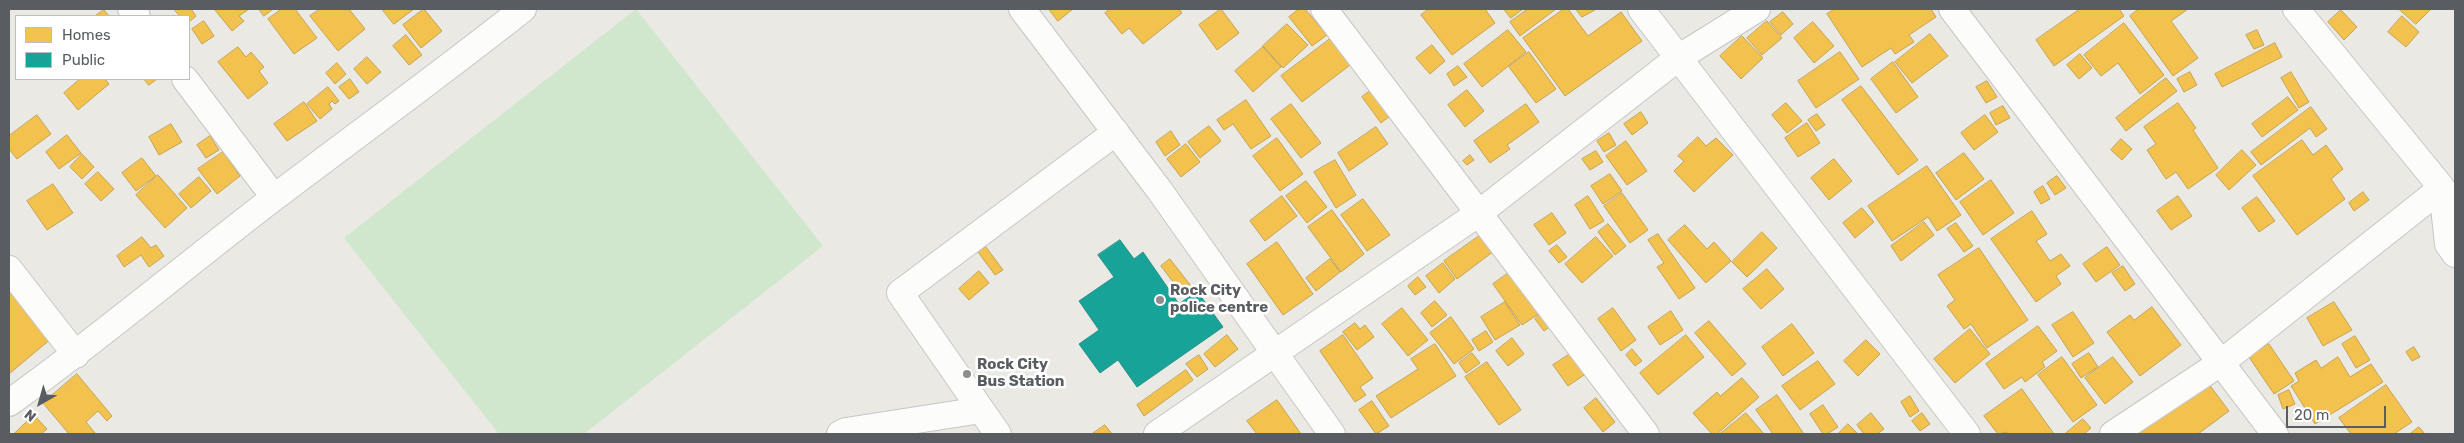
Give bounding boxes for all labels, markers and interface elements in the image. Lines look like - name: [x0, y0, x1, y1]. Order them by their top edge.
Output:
- legend: [15, 15, 190, 80]
- text: Homes: [62, 26, 111, 44]
- text: Public: [62, 51, 105, 69]
- place label: Rock City police centre: [1170, 282, 1268, 317]
- marker: Rock City police centre: [1154, 294, 1166, 306]
- place label: Rock City Bus Station: [977, 356, 1065, 391]
- marker: Rock City Bus Station: [961, 368, 973, 380]
- north arrow: [15, 378, 65, 428]
- scale bar: [2289, 396, 2389, 428]
- text: N: [21, 405, 40, 425]
- text: 20 m: [2294, 406, 2329, 424]

